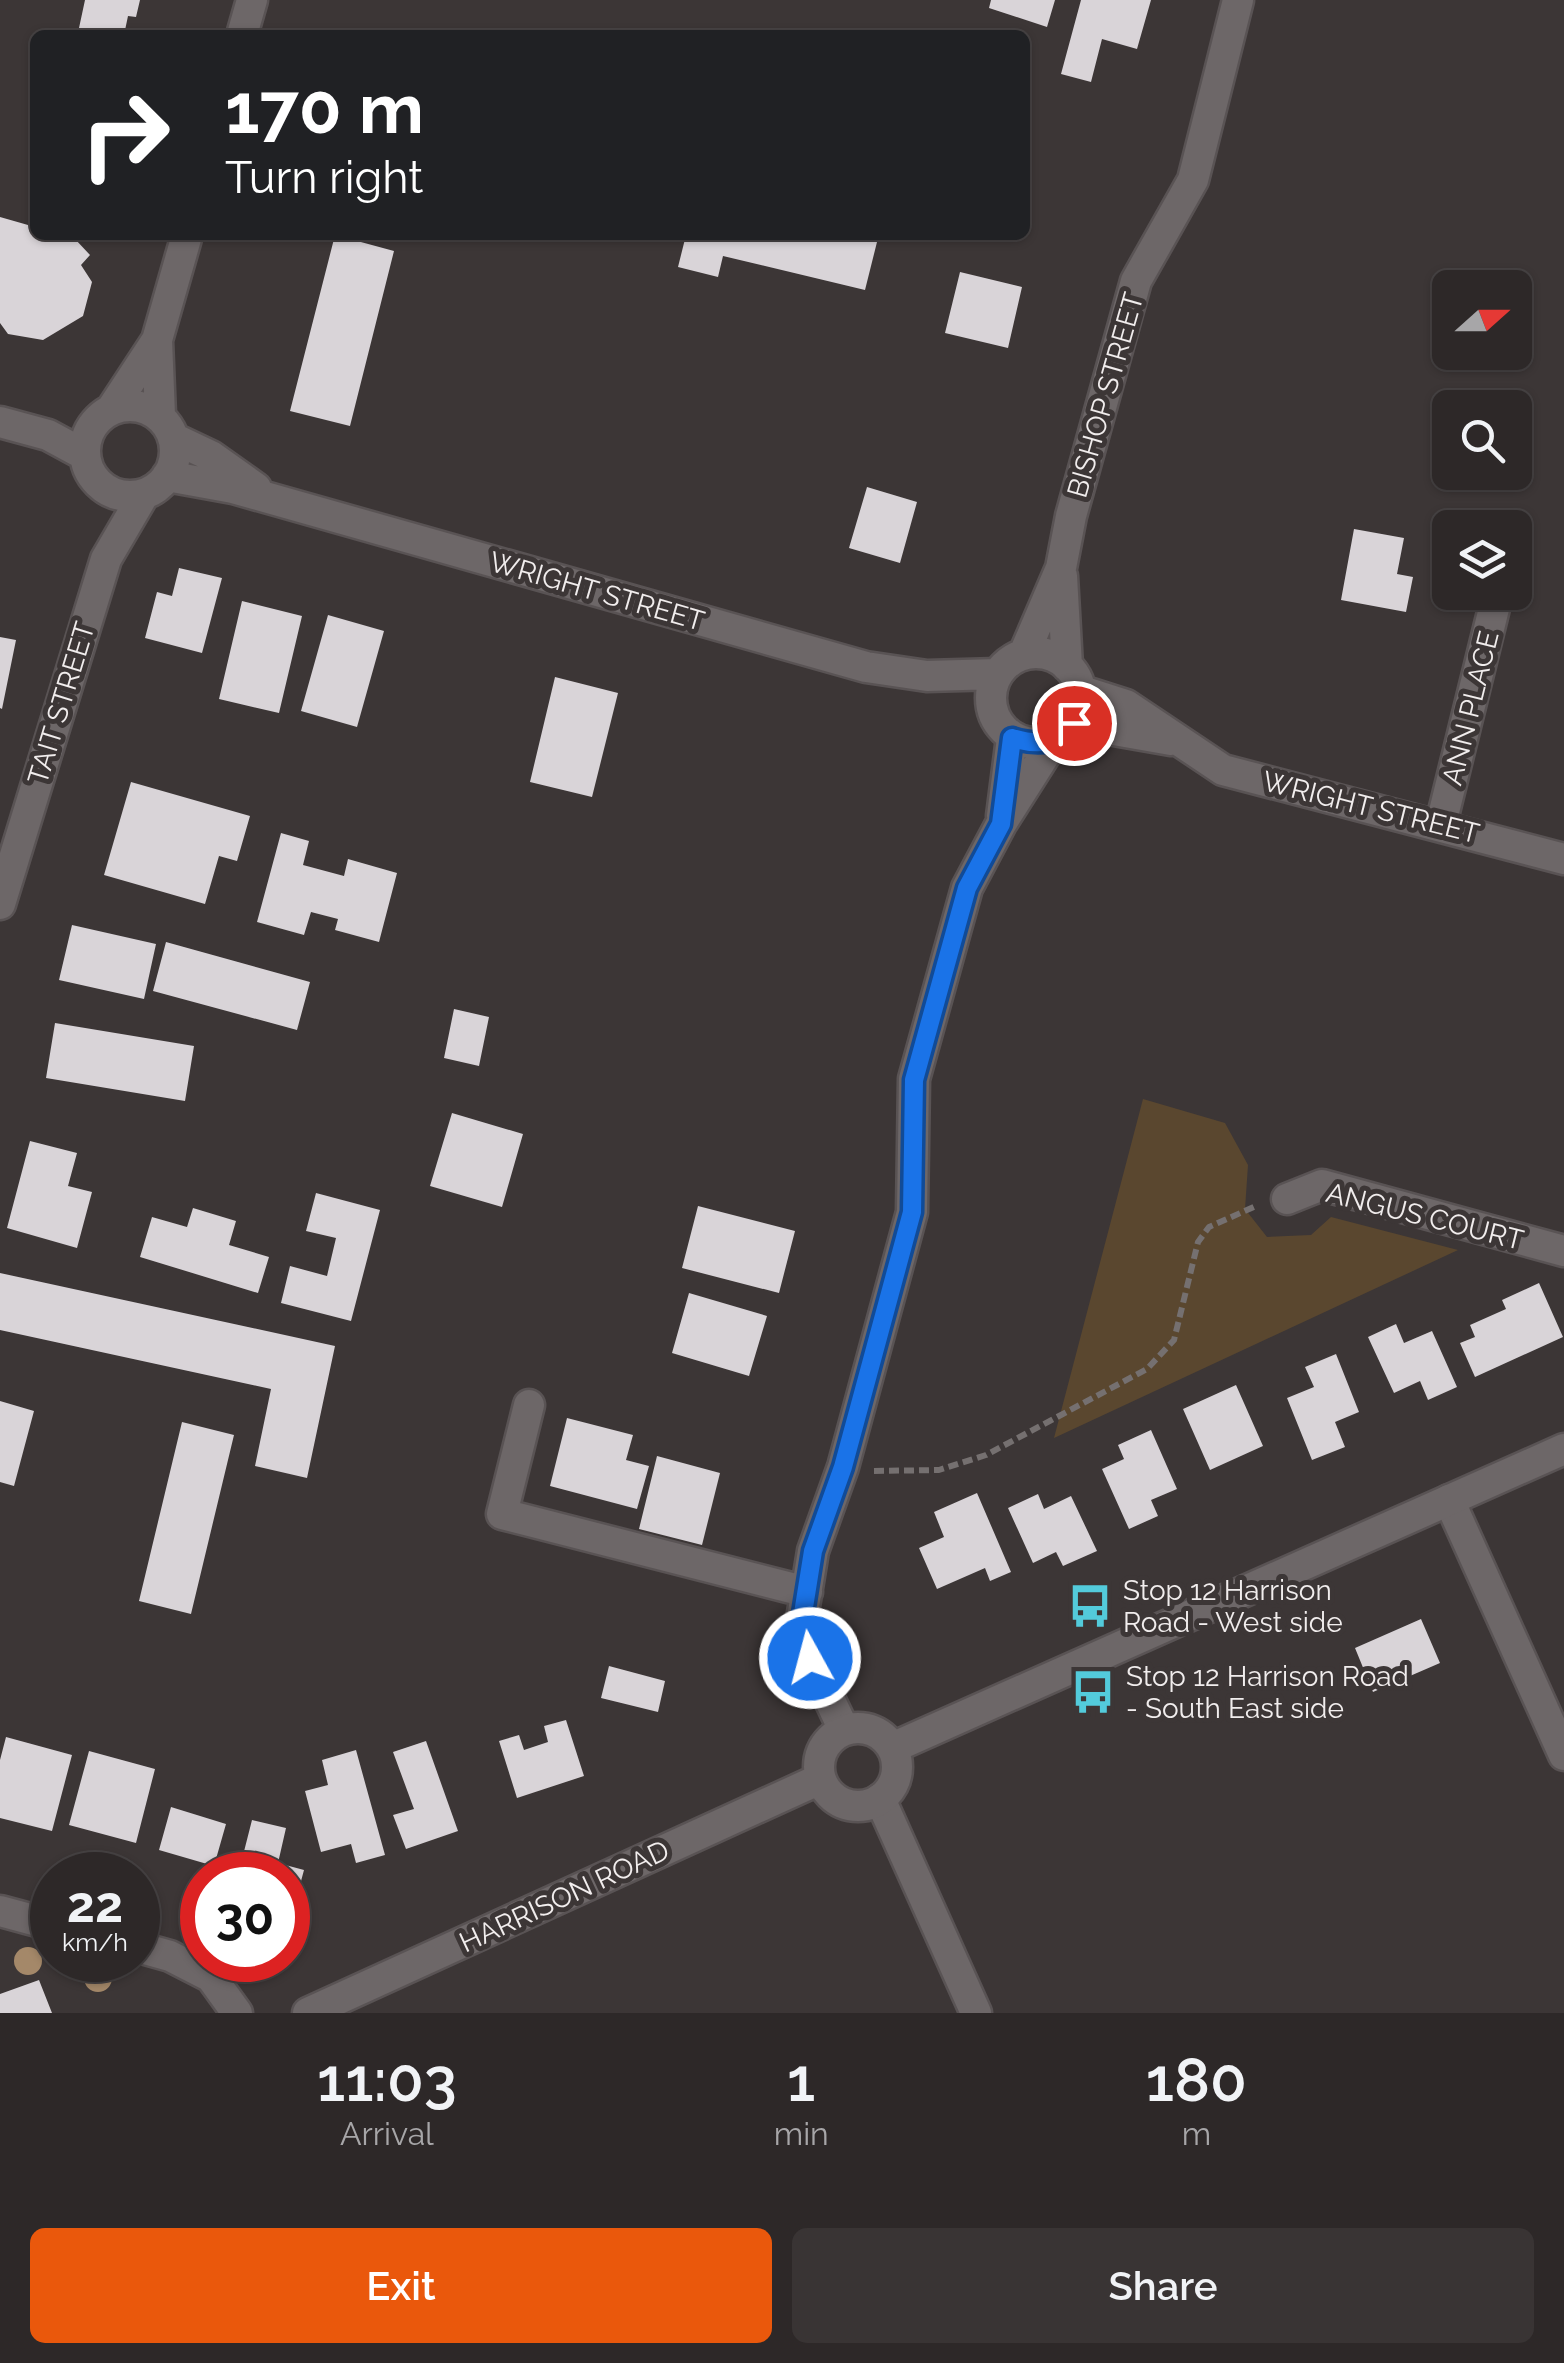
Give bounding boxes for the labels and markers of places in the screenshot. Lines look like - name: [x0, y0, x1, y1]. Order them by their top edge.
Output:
- pin: [1032, 681, 1117, 766]
- place label: Stop 12 Harrison Road - West side: [1123, 1574, 1343, 1639]
- bus stop icon: Stop 12 Harrison Road - West side: [1066, 1582, 1114, 1630]
- place label: Stop 12 Harrison Road - South East side: [1126, 1660, 1409, 1725]
- bus stop icon: Stop 12 Harrison Road - South East side: [1069, 1668, 1117, 1716]

